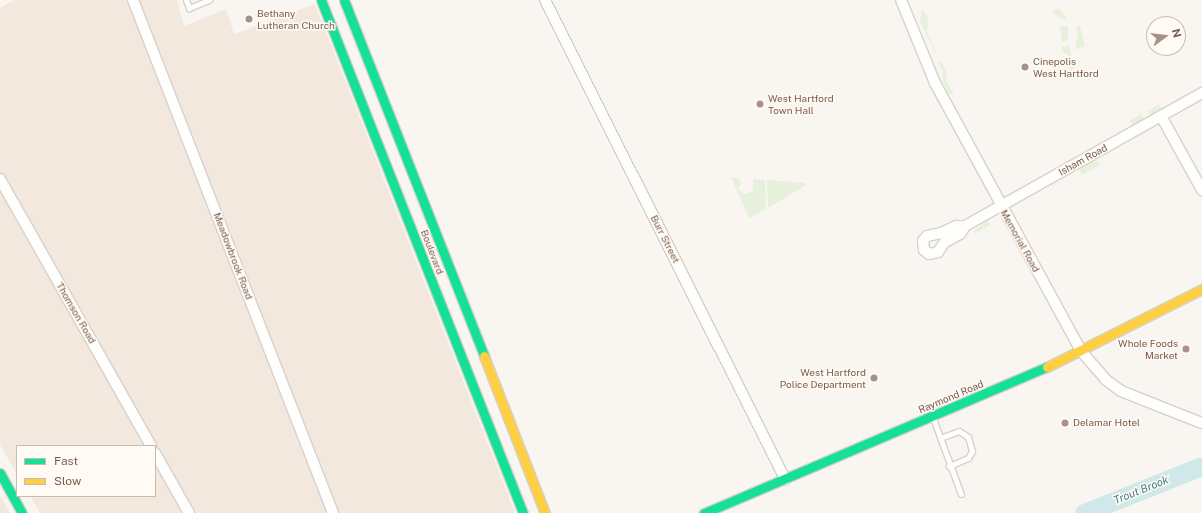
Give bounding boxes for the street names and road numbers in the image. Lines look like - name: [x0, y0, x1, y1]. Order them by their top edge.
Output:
- street label: Isham Road: [1057, 142, 1109, 178]
- street label: Memorial Road: [998, 208, 1042, 274]
- street label: Meadowbrook Road: [211, 211, 255, 301]
- street label: Burr Street: [648, 213, 682, 265]
- street label: Boulevard: [418, 228, 446, 276]
- street label: Thomson Road: [54, 280, 98, 346]
- street label: Raymond Road: [917, 378, 985, 416]

